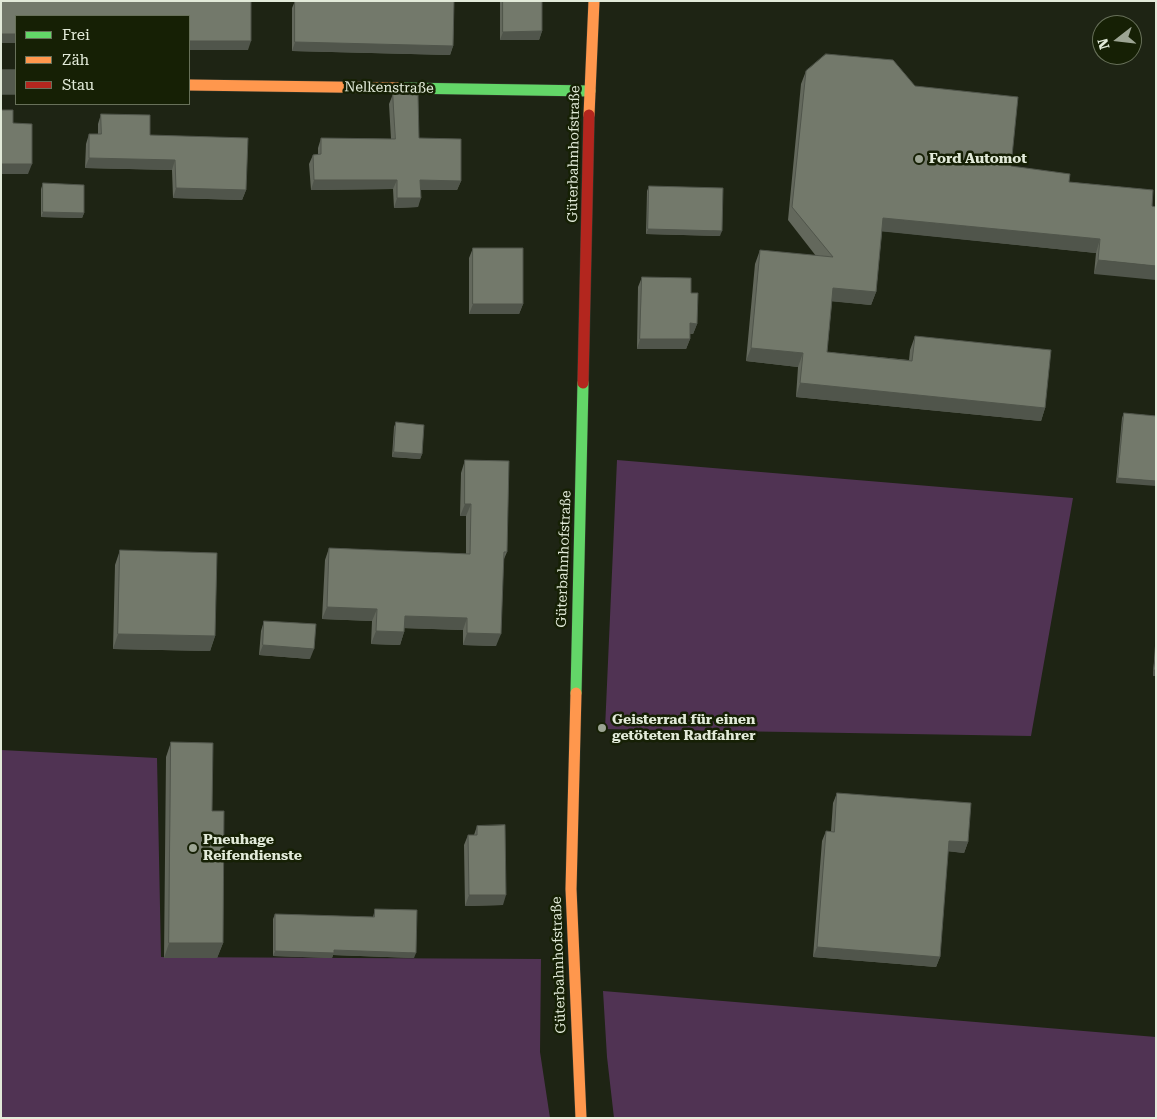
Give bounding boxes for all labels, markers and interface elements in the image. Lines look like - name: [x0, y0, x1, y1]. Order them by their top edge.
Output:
- legend: [15, 15, 190, 105]
- north arrow: [1092, 15, 1142, 65]
- text: Frei: [62, 26, 90, 44]
- text: N: [1094, 36, 1113, 51]
- text: Zäh: [62, 51, 89, 69]
- text: Stau: [62, 76, 94, 94]
- street label: Nelkenstraße: [344, 79, 434, 97]
- street label: Güterbahnhofstraße: [564, 85, 584, 223]
- place label: Ford Automot: [929, 151, 1027, 167]
- marker: Ford Automot: [913, 153, 925, 165]
- street label: Güterbahnhofstraße: [553, 490, 575, 628]
- place label: Geisterrad für einen getöteten Radfahrer: [612, 712, 756, 744]
- marker: Geisterrad für einen getöteten Radfahrer: [596, 722, 608, 734]
- place label: Pneuhage Reifendienste: [203, 832, 302, 864]
- marker: Pneuhage Reifendienste: [187, 842, 199, 854]
- street label: Güterbahnhofstraße: [548, 896, 570, 1034]

